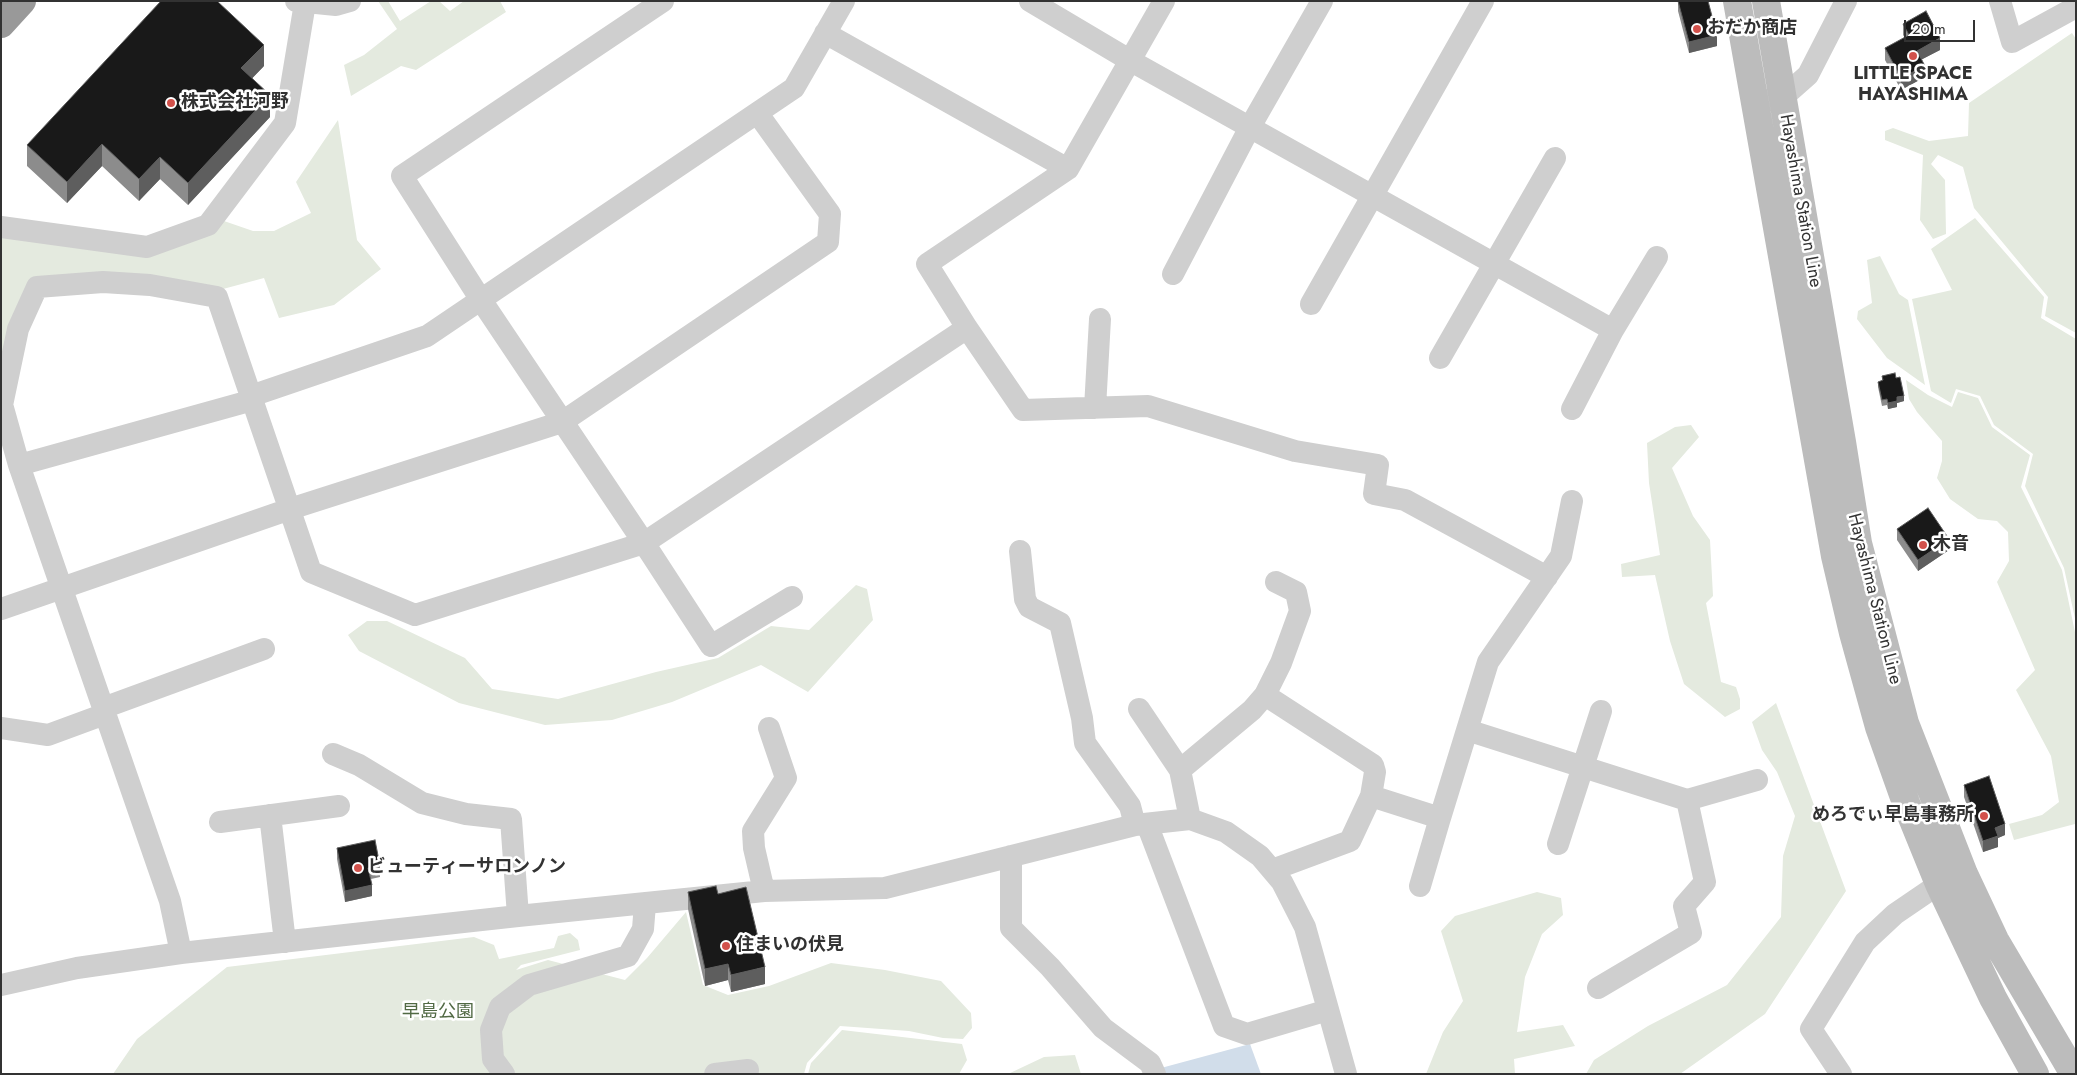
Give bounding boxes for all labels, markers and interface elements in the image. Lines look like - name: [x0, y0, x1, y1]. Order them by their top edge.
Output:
- scale bar: [1907, 10, 1978, 42]
- place label: おだか商店: [1707, 18, 1797, 40]
- text: 20 m: [1912, 18, 1946, 40]
- marker: おだか商店: [1691, 23, 1703, 35]
- marker: LITTLE SPACE HAYASHIMA: [1907, 50, 1919, 62]
- place label: LITTLE SPACE HAYASHIMA: [1853, 64, 1973, 106]
- place label: 株式会社河野: [181, 92, 289, 114]
- marker: 株式会社河野: [165, 97, 177, 109]
- street label: Hayashima Station Line: [1774, 113, 1826, 289]
- street label: Hayashima Station Line: [1842, 511, 1906, 687]
- place label: 木音: [1933, 534, 1969, 556]
- marker: 木音: [1917, 539, 1929, 551]
- place label: めろでぃ早島事務所: [1812, 805, 1974, 827]
- marker: めろでぃ早島事務所: [1978, 810, 1990, 822]
- place label: ビューティーサロンノン: [368, 857, 566, 879]
- marker: ビューティーサロンノン: [352, 862, 364, 874]
- place label: 住まいの伏見: [736, 935, 844, 957]
- marker: 住まいの伏見: [720, 940, 732, 952]
- park label: 早島公園: [402, 1002, 474, 1024]

